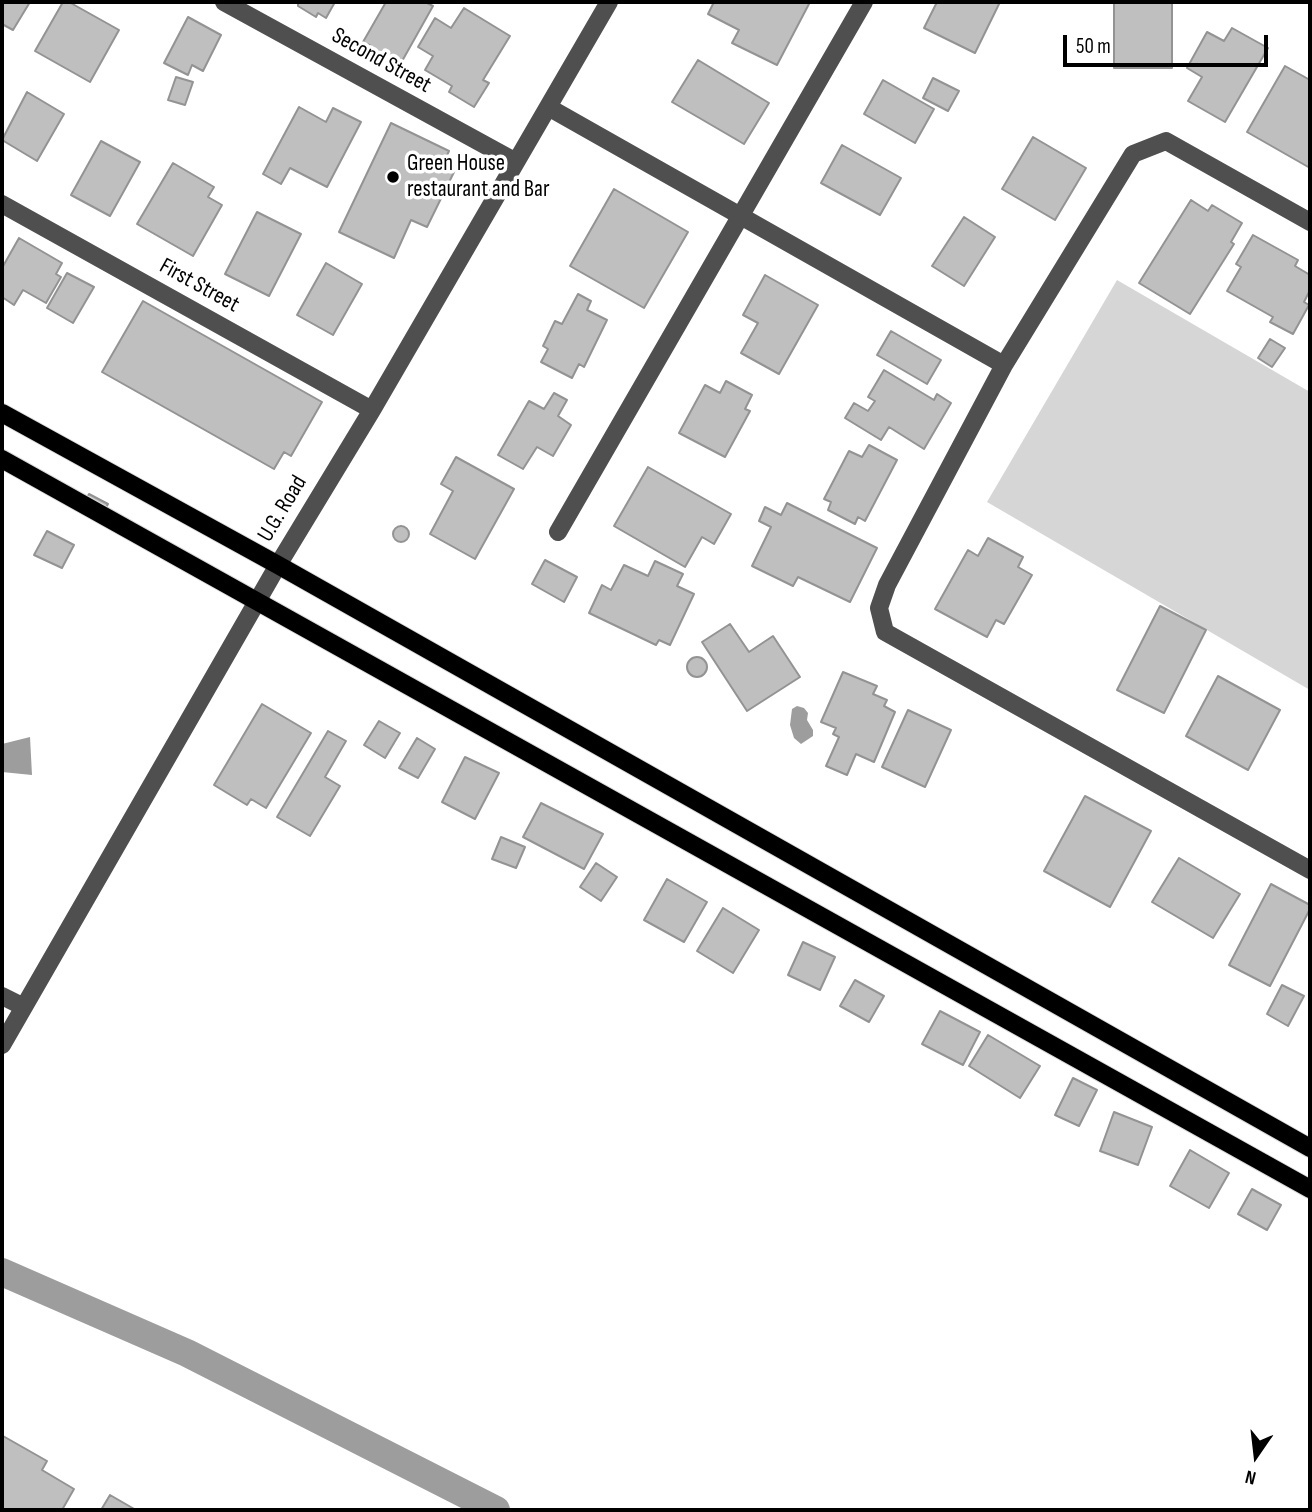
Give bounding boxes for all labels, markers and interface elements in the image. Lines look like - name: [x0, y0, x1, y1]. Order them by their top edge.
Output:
- scale bar: [1067, 21, 1272, 65]
- street label: Second Street: [326, 22, 436, 100]
- text: 50 m: [1076, 34, 1111, 59]
- place label: Green House restaurant and Bar: [407, 150, 550, 204]
- marker: Green House restaurant and Bar: [385, 169, 401, 185]
- street label: First Street: [154, 253, 244, 319]
- street label: U.G. Road: [253, 471, 313, 547]
- north arrow: [1221, 1421, 1291, 1491]
- text: N: [1243, 1464, 1259, 1489]

